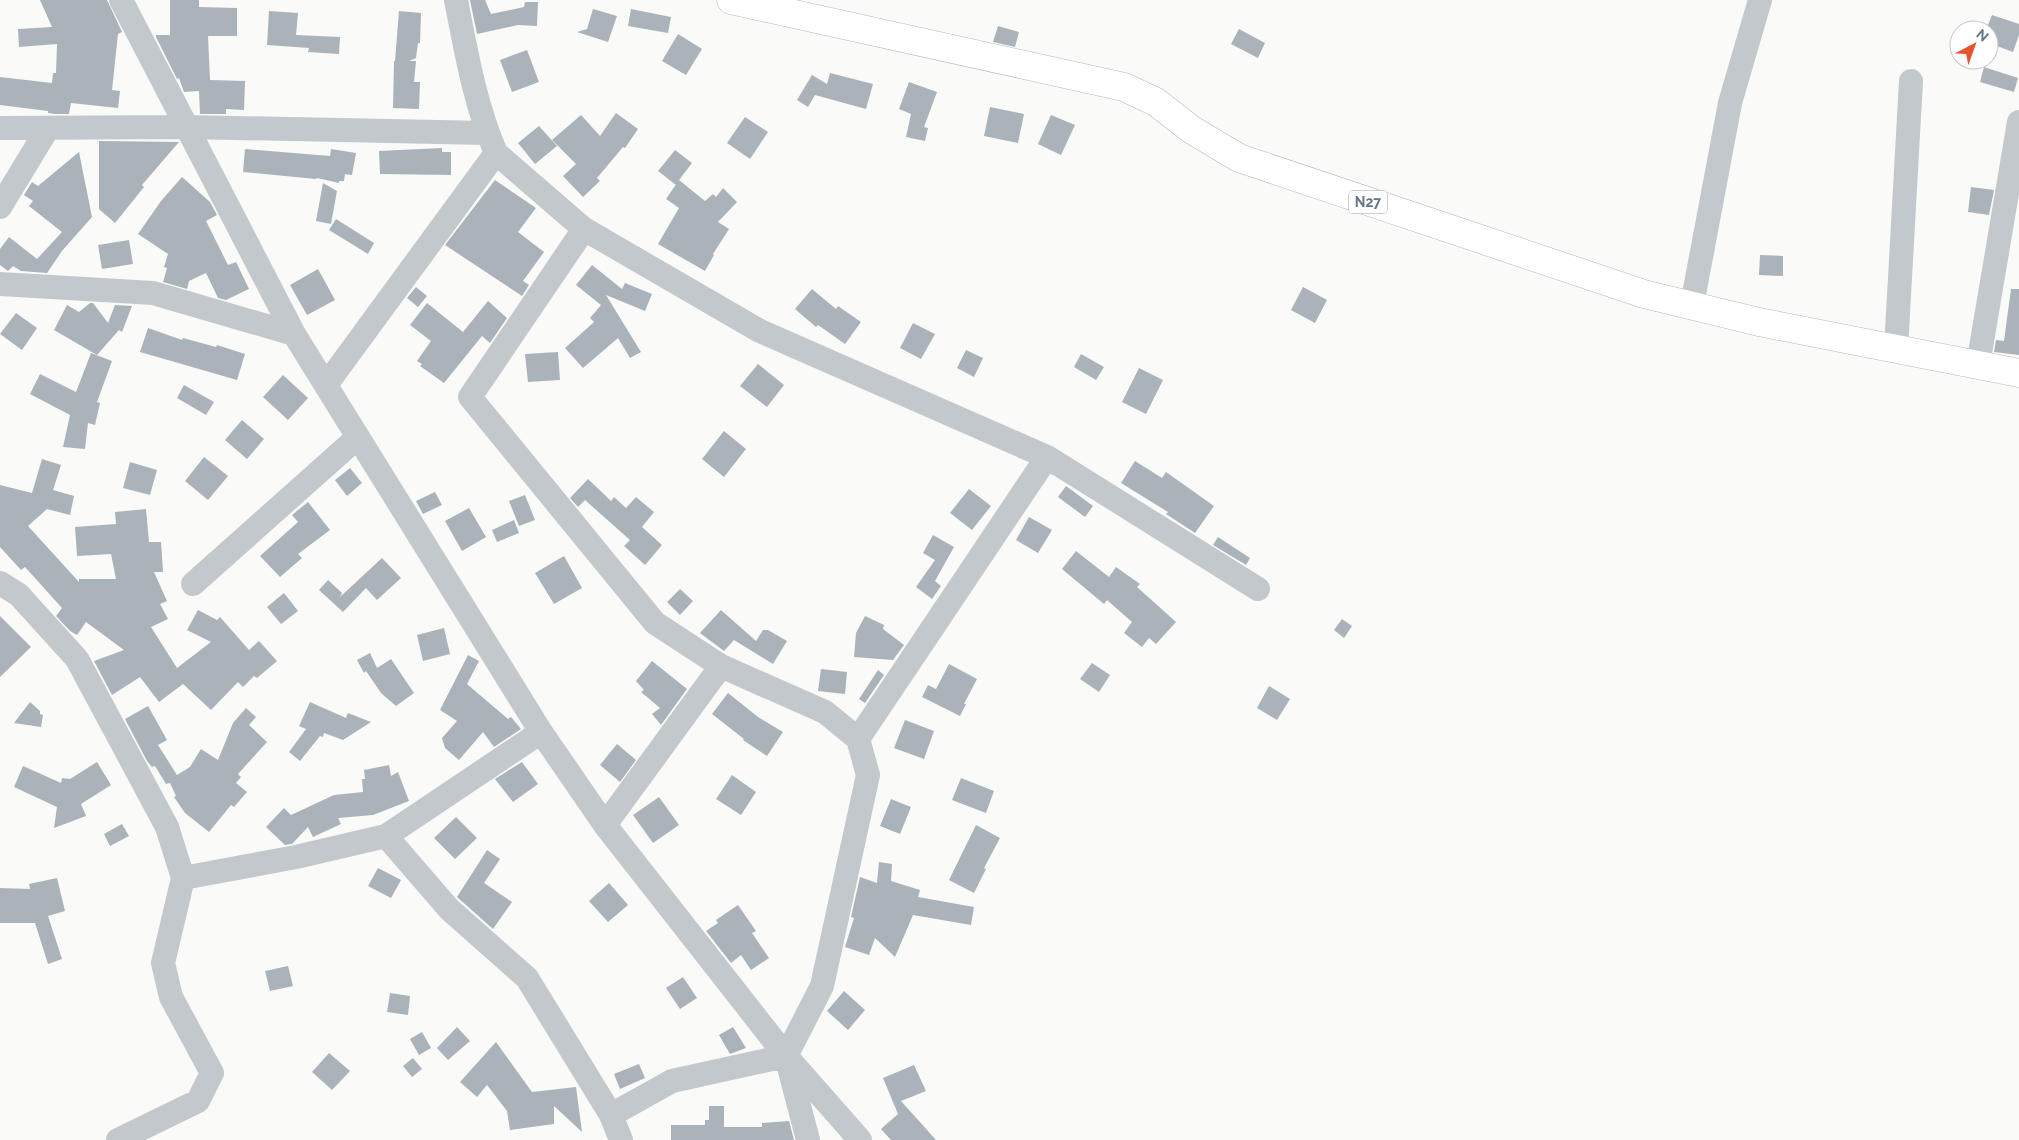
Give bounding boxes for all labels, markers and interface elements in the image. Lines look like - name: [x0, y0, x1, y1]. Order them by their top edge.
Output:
- north arrow: [1949, 20, 1999, 70]
- text: N: [1973, 26, 1992, 45]
- road number: N27: [1349, 190, 1387, 213]

